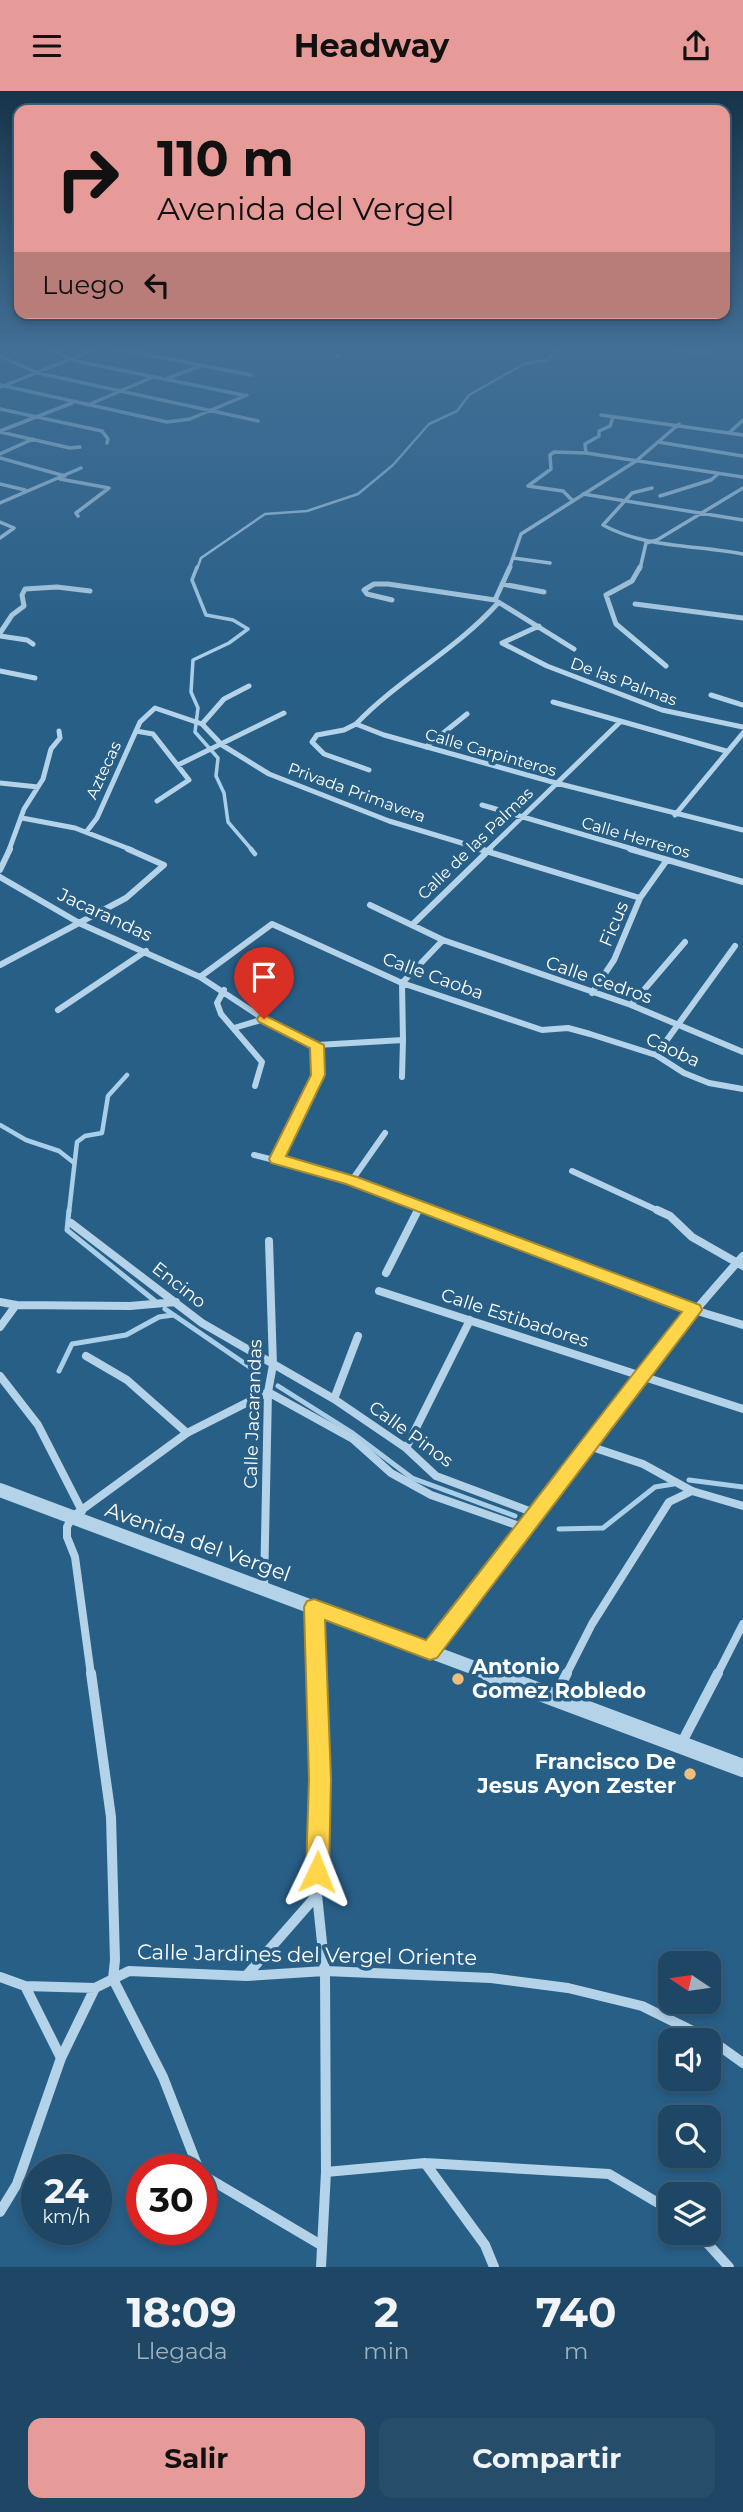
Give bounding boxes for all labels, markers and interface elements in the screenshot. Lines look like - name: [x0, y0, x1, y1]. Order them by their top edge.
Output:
- text: Headway: [294, 26, 449, 65]
- icon: menu: [28, 27, 66, 65]
- icon: share: [677, 27, 715, 65]
- text: 110 m: [157, 129, 294, 188]
- icon: right: [42, 133, 133, 224]
- text: Avenida del Vergel: [157, 189, 455, 228]
- icon: left: [138, 266, 176, 304]
- text: Luego: [42, 269, 124, 301]
- street label: De las Palmas: [568, 653, 680, 710]
- street label: Calle Carpinteros: [423, 725, 559, 780]
- street label: Aztecas: [82, 738, 125, 802]
- street label: Privada Primavera: [285, 759, 428, 826]
- street label: Calle de las Palmas: [414, 783, 537, 903]
- street label: Calle Herreros: [579, 813, 692, 862]
- street label: Jacarandas: [54, 883, 156, 946]
- street label: Ficus: [595, 898, 633, 950]
- pin: [234, 947, 294, 1019]
- street label: Calle Caoba: [380, 948, 486, 1004]
- street label: Calle Cedros: [543, 952, 655, 1009]
- icon: arrive: [245, 958, 283, 996]
- street label: Caoba: [642, 1028, 704, 1072]
- street label: Encino: [148, 1257, 210, 1313]
- street label: Calle Estibadores: [438, 1284, 592, 1352]
- street label: Calle Jacarandas: [239, 1339, 267, 1489]
- street label: Calle Pinos: [365, 1396, 457, 1472]
- street label: Avenida del Vergel: [102, 1496, 294, 1587]
- place label: Antonio Gomez Robledo: [471, 1654, 646, 1703]
- marker: Antonio Gomez Robledo: [450, 1671, 466, 1687]
- place label: Francisco De Jesus Ayon Zester: [476, 1749, 676, 1798]
- marker: Francisco De Jesus Ayon Zester: [682, 1766, 698, 1782]
- position arrow: [280, 1835, 354, 1909]
- street label: Calle Jardines del Vergel Oriente: [137, 1939, 477, 1970]
- north arrow: [658, 1951, 721, 2014]
- map controls: [658, 1951, 721, 2245]
- button: sound: [658, 2028, 721, 2091]
- button: search: [658, 2105, 721, 2168]
- speed limit sign: 30: [126, 2154, 217, 2245]
- text: 24: [44, 2169, 89, 2212]
- button: layers: [658, 2182, 721, 2245]
- text: km/h: [42, 2206, 91, 2228]
- text: 18:09: [126, 2286, 237, 2338]
- text: 2: [374, 2286, 399, 2338]
- text: 740: [536, 2286, 617, 2338]
- text: Llegada: [136, 2337, 228, 2365]
- text: min: [363, 2337, 409, 2365]
- text: m: [564, 2337, 588, 2365]
- button: Salir: [28, 2418, 365, 2498]
- button: Compartir: [379, 2418, 715, 2498]

